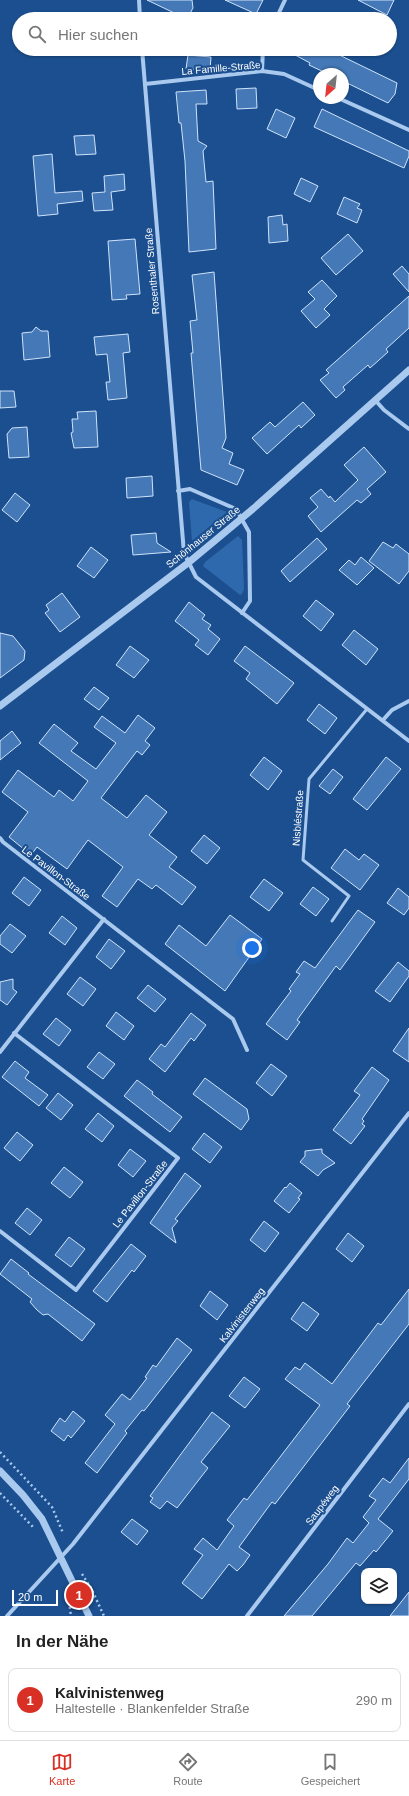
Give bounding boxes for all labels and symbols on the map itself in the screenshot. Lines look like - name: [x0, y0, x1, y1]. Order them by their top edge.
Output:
- street label: La Famille-Straße: [181, 59, 261, 77]
- north arrow: [313, 68, 349, 104]
- street label: Rosenthaler Straße: [143, 227, 161, 315]
- street label: Schönhauser Straße: [164, 504, 242, 570]
- street label: Nisbléstraße: [291, 789, 305, 846]
- street label: Le Pavillon-Straße: [20, 844, 93, 902]
- your location: [242, 938, 262, 958]
- street label: Le Pavillon-Straße: [110, 1158, 170, 1230]
- street label: Kalvinistenweg: [217, 1285, 267, 1345]
- street label: Saupéweg: [303, 1483, 341, 1527]
- pin: 1: [66, 1580, 92, 1610]
- scale bar: [12, 1588, 58, 1607]

